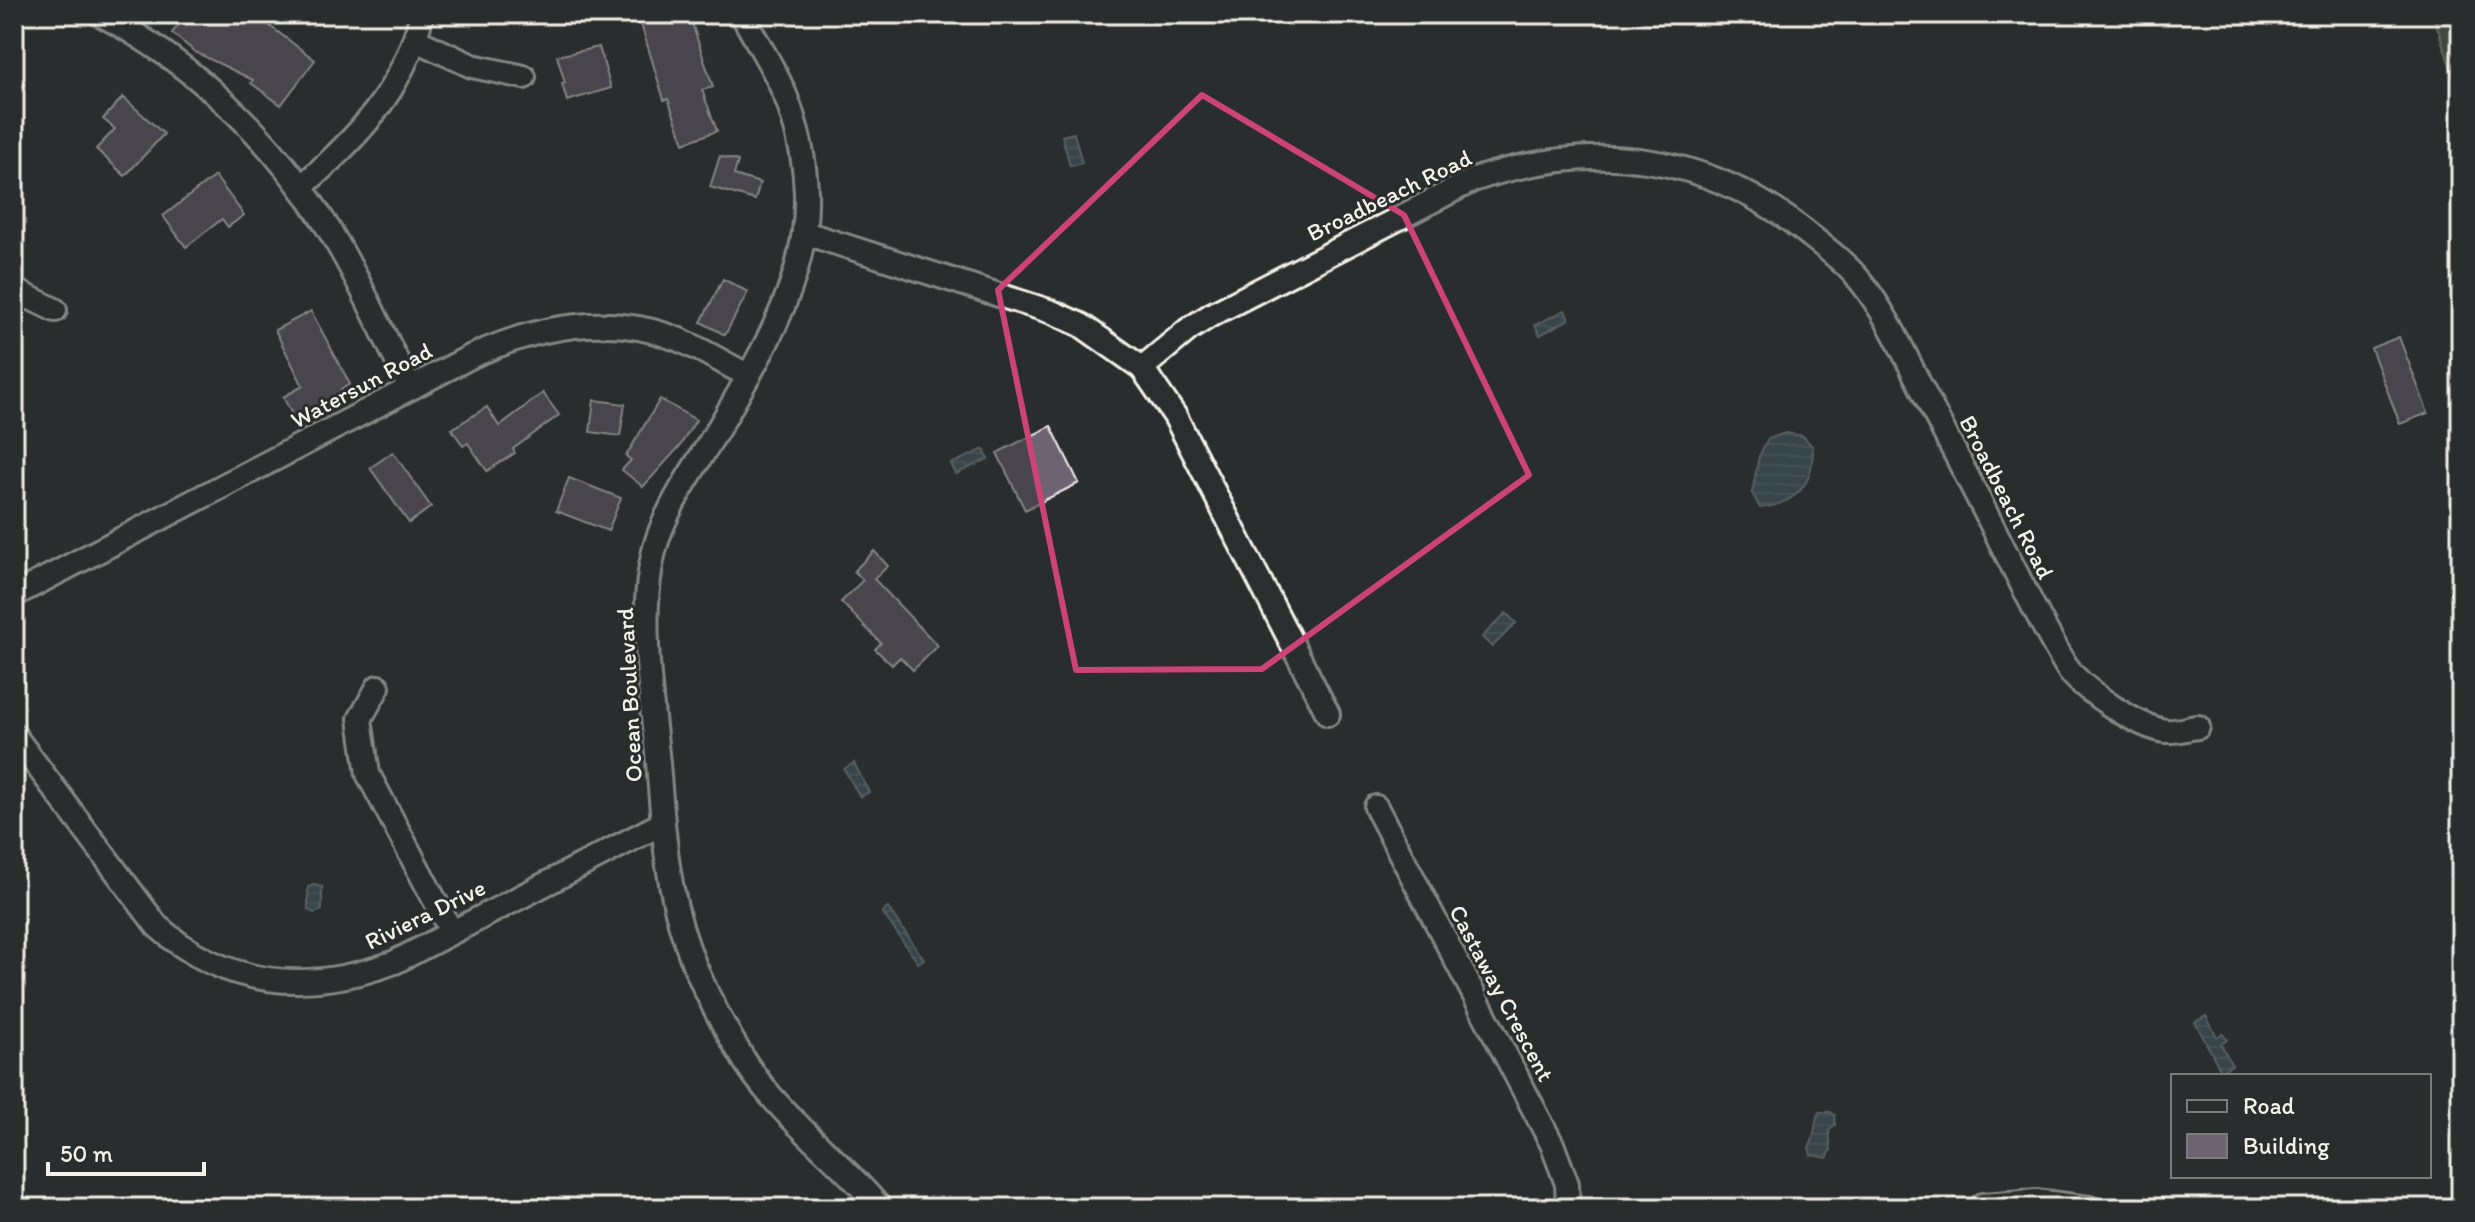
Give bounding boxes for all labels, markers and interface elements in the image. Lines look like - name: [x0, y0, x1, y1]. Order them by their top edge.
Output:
- street label: Broadbeach Road: [1302, 143, 1476, 247]
- street label: Watersun Road: [285, 336, 437, 434]
- street label: Broadbeach Road: [1953, 410, 2061, 584]
- street label: Ocean Boulevard: [610, 607, 648, 783]
- street label: Riviera Drive: [360, 872, 490, 956]
- street label: Castaway Crescent: [1443, 900, 1561, 1086]
- legend: [2171, 1074, 2431, 1178]
- text: Road: [2243, 1091, 2295, 1120]
- scale bar: [48, 1126, 204, 1176]
- text: Building: [2243, 1131, 2330, 1160]
- text: 50 m: [60, 1139, 113, 1168]

